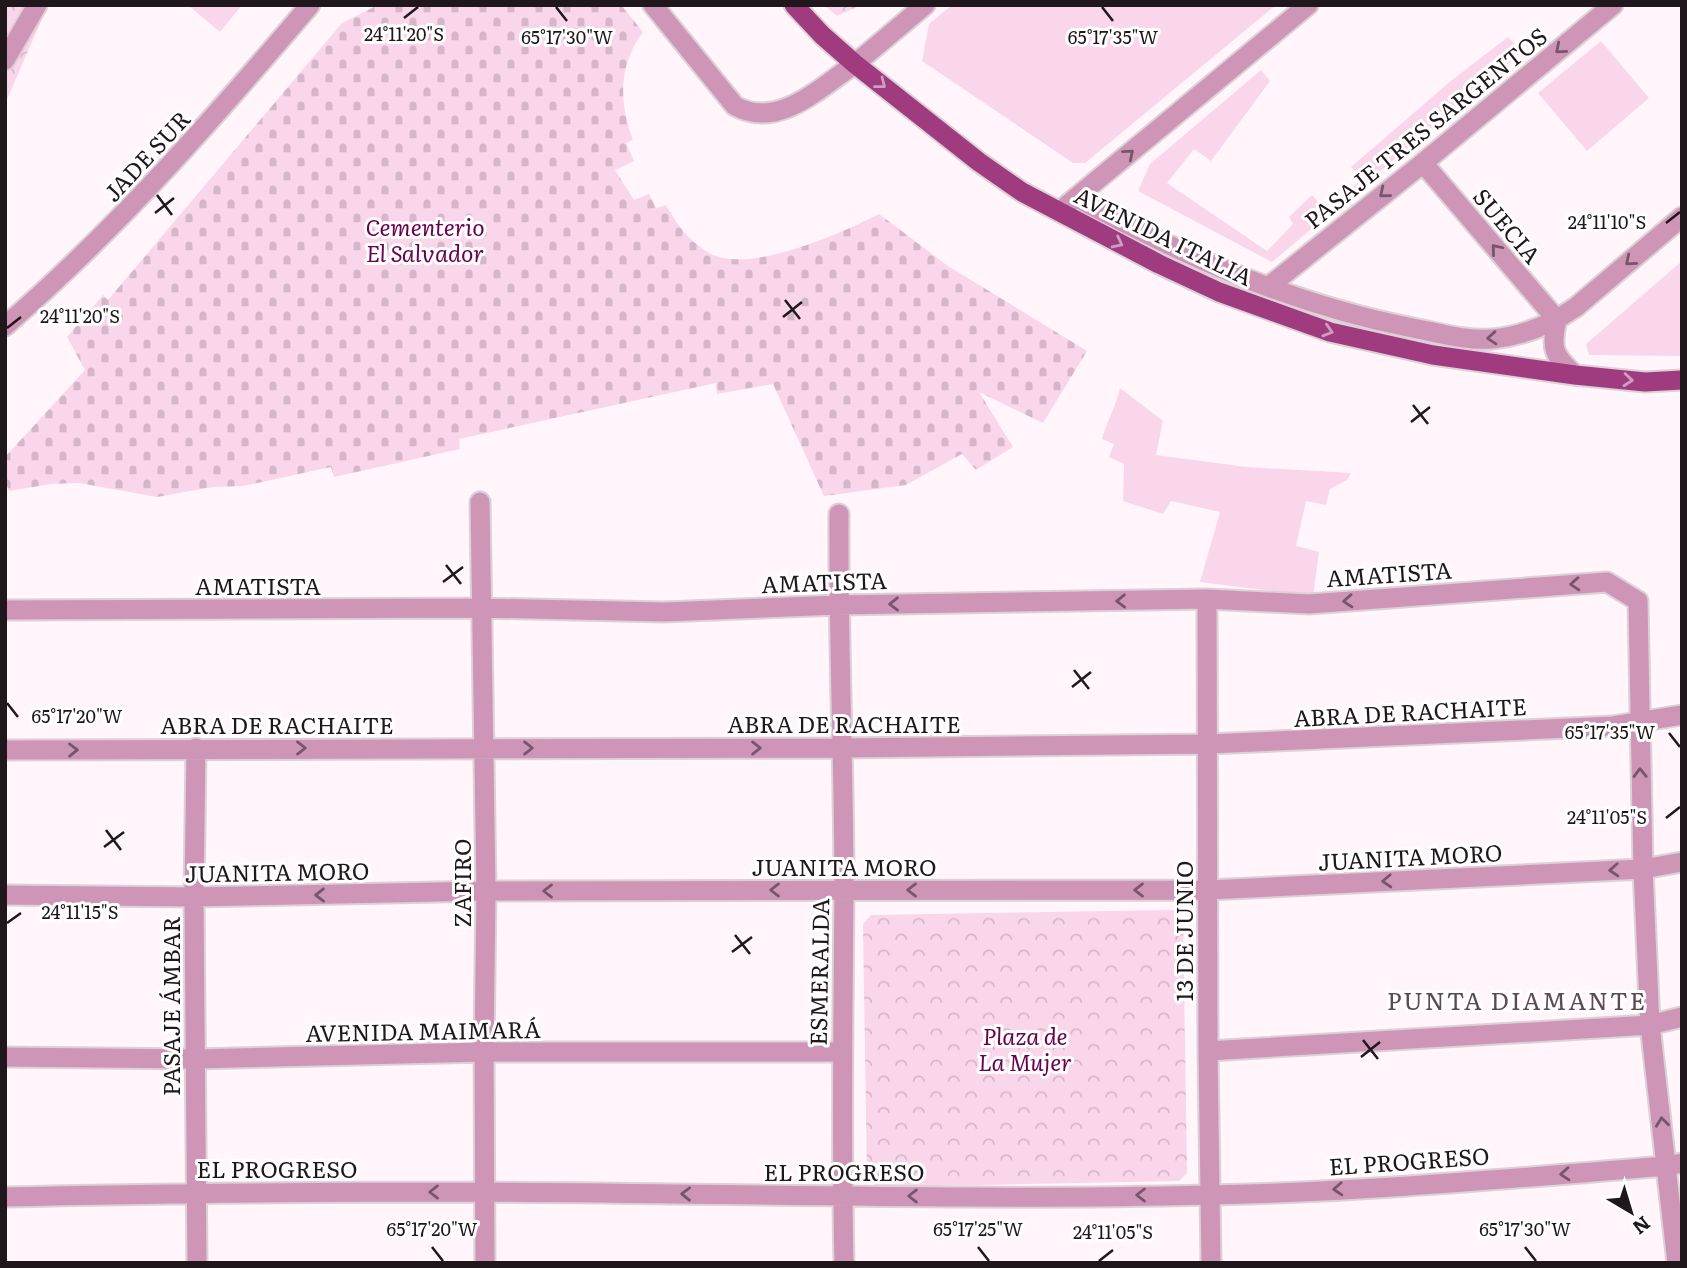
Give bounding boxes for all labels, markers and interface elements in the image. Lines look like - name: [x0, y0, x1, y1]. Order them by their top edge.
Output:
- street label: PASAJE TRES SARGENTOS: [1296, 18, 1554, 236]
- text: 24°11'20"S: [364, 20, 444, 47]
- text: 65°17'30"W: [521, 23, 613, 50]
- text: 65°17'35"W: [1068, 23, 1158, 50]
- one-way arrow: [1555, 41, 1568, 53]
- one-way arrow: [873, 76, 885, 89]
- street label: JADE SUR: [95, 101, 198, 208]
- one-way arrow: [1121, 150, 1134, 162]
- street label: AVENIDA ITALIA: [1069, 177, 1259, 293]
- street label: SUECIA: [1466, 180, 1550, 270]
- one-way arrow: [1380, 185, 1392, 198]
- text: 24°11'10"S: [1568, 208, 1646, 235]
- park label: Cementerio El Salvador: [365, 209, 485, 269]
- one-way arrow: [1111, 235, 1124, 249]
- one-way arrow: [1492, 245, 1505, 257]
- one-way arrow: [1625, 253, 1638, 265]
- text: 24°11'20"S: [40, 302, 120, 329]
- one-way arrow: [1322, 322, 1334, 337]
- one-way arrow: [1486, 330, 1497, 345]
- one-way arrow: [1622, 373, 1634, 388]
- street label: AMATISTA: [1325, 552, 1453, 594]
- street label: AMATISTA: [761, 562, 888, 600]
- street label: AMATISTA: [195, 568, 321, 602]
- one-way arrow: [1569, 576, 1580, 591]
- one-way arrow: [1342, 593, 1353, 608]
- one-way arrow: [1115, 594, 1126, 609]
- one-way arrow: [888, 596, 899, 611]
- street label: ABRA DE RACHAITE: [1292, 688, 1528, 734]
- text: 65°17'20"W: [31, 702, 123, 729]
- street label: ABRA DE RACHAITE: [727, 706, 961, 740]
- street label: ABRA DE RACHAITE: [160, 707, 394, 741]
- text: 65°17'35"W: [1565, 718, 1655, 745]
- one-way arrow: [296, 740, 307, 756]
- one-way arrow: [524, 740, 534, 756]
- one-way arrow: [751, 740, 762, 756]
- one-way arrow: [68, 742, 79, 757]
- one-way arrow: [1633, 767, 1648, 778]
- text: 24°11'05"S: [1567, 803, 1647, 830]
- street label: JUANITA MORO: [1317, 834, 1503, 878]
- street label: ZAFIRO: [444, 839, 478, 927]
- street label: JUANITA MORO: [752, 849, 936, 883]
- street label: JUANITA MORO: [184, 852, 370, 890]
- street label: 13 DE JUNIO: [1166, 861, 1200, 1001]
- one-way arrow: [1608, 863, 1619, 878]
- one-way arrow: [1381, 874, 1392, 889]
- one-way arrow: [770, 882, 780, 898]
- one-way arrow: [906, 882, 917, 898]
- one-way arrow: [1134, 882, 1144, 898]
- one-way arrow: [542, 883, 553, 899]
- one-way arrow: [315, 887, 326, 902]
- text: 24°11'15"S: [41, 898, 119, 925]
- street label: ESMERALDA: [800, 898, 836, 1046]
- street label: PASAJE ÁMBAR: [153, 916, 187, 1096]
- district label: PUNTA DIAMANTE: [1387, 982, 1647, 1017]
- street label: AVENIDA MAIMARÁ: [305, 1011, 541, 1049]
- park label: Plaza de La Mujer: [978, 1018, 1072, 1078]
- one-way arrow: [1655, 1116, 1670, 1127]
- street label: EL PROGRESO: [1328, 1137, 1490, 1183]
- street label: EL PROGRESO: [197, 1151, 357, 1185]
- street label: EL PROGRESO: [764, 1154, 924, 1188]
- one-way arrow: [1559, 1166, 1570, 1181]
- north arrow: [1596, 1177, 1666, 1247]
- one-way arrow: [1332, 1182, 1343, 1197]
- one-way arrow: [428, 1184, 438, 1200]
- one-way arrow: [680, 1186, 690, 1202]
- one-way arrow: [1135, 1187, 1145, 1203]
- one-way arrow: [907, 1188, 918, 1204]
- text: N: [1627, 1210, 1657, 1242]
- text: 65°17'20"W: [386, 1215, 478, 1242]
- text: 65°17'25"W: [933, 1215, 1023, 1242]
- text: 65°17'30"W: [1479, 1215, 1571, 1242]
- text: 24°11'05"S: [1073, 1218, 1153, 1245]

